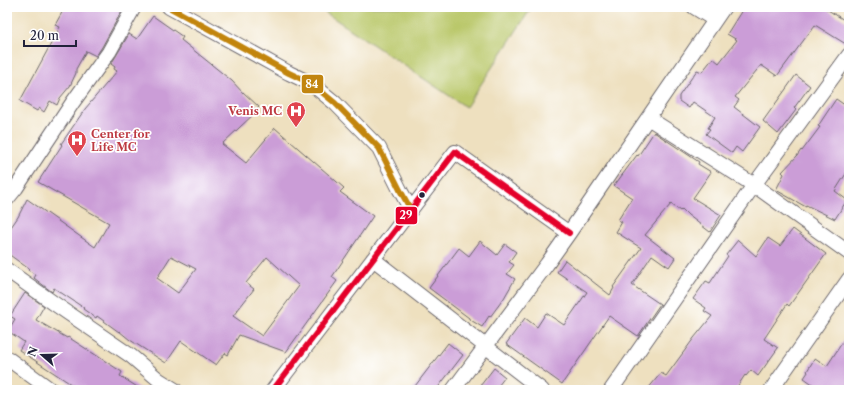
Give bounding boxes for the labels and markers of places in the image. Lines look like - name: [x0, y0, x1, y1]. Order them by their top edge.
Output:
- hospital icon: Venis MC: [285, 100, 307, 128]
- place label: Venis MC: [227, 104, 282, 118]
- place label: Center for Life MC: [91, 127, 150, 154]
- hospital icon: Center for Life MC: [66, 129, 88, 157]
- unlabelled marker: [417, 190, 427, 200]

